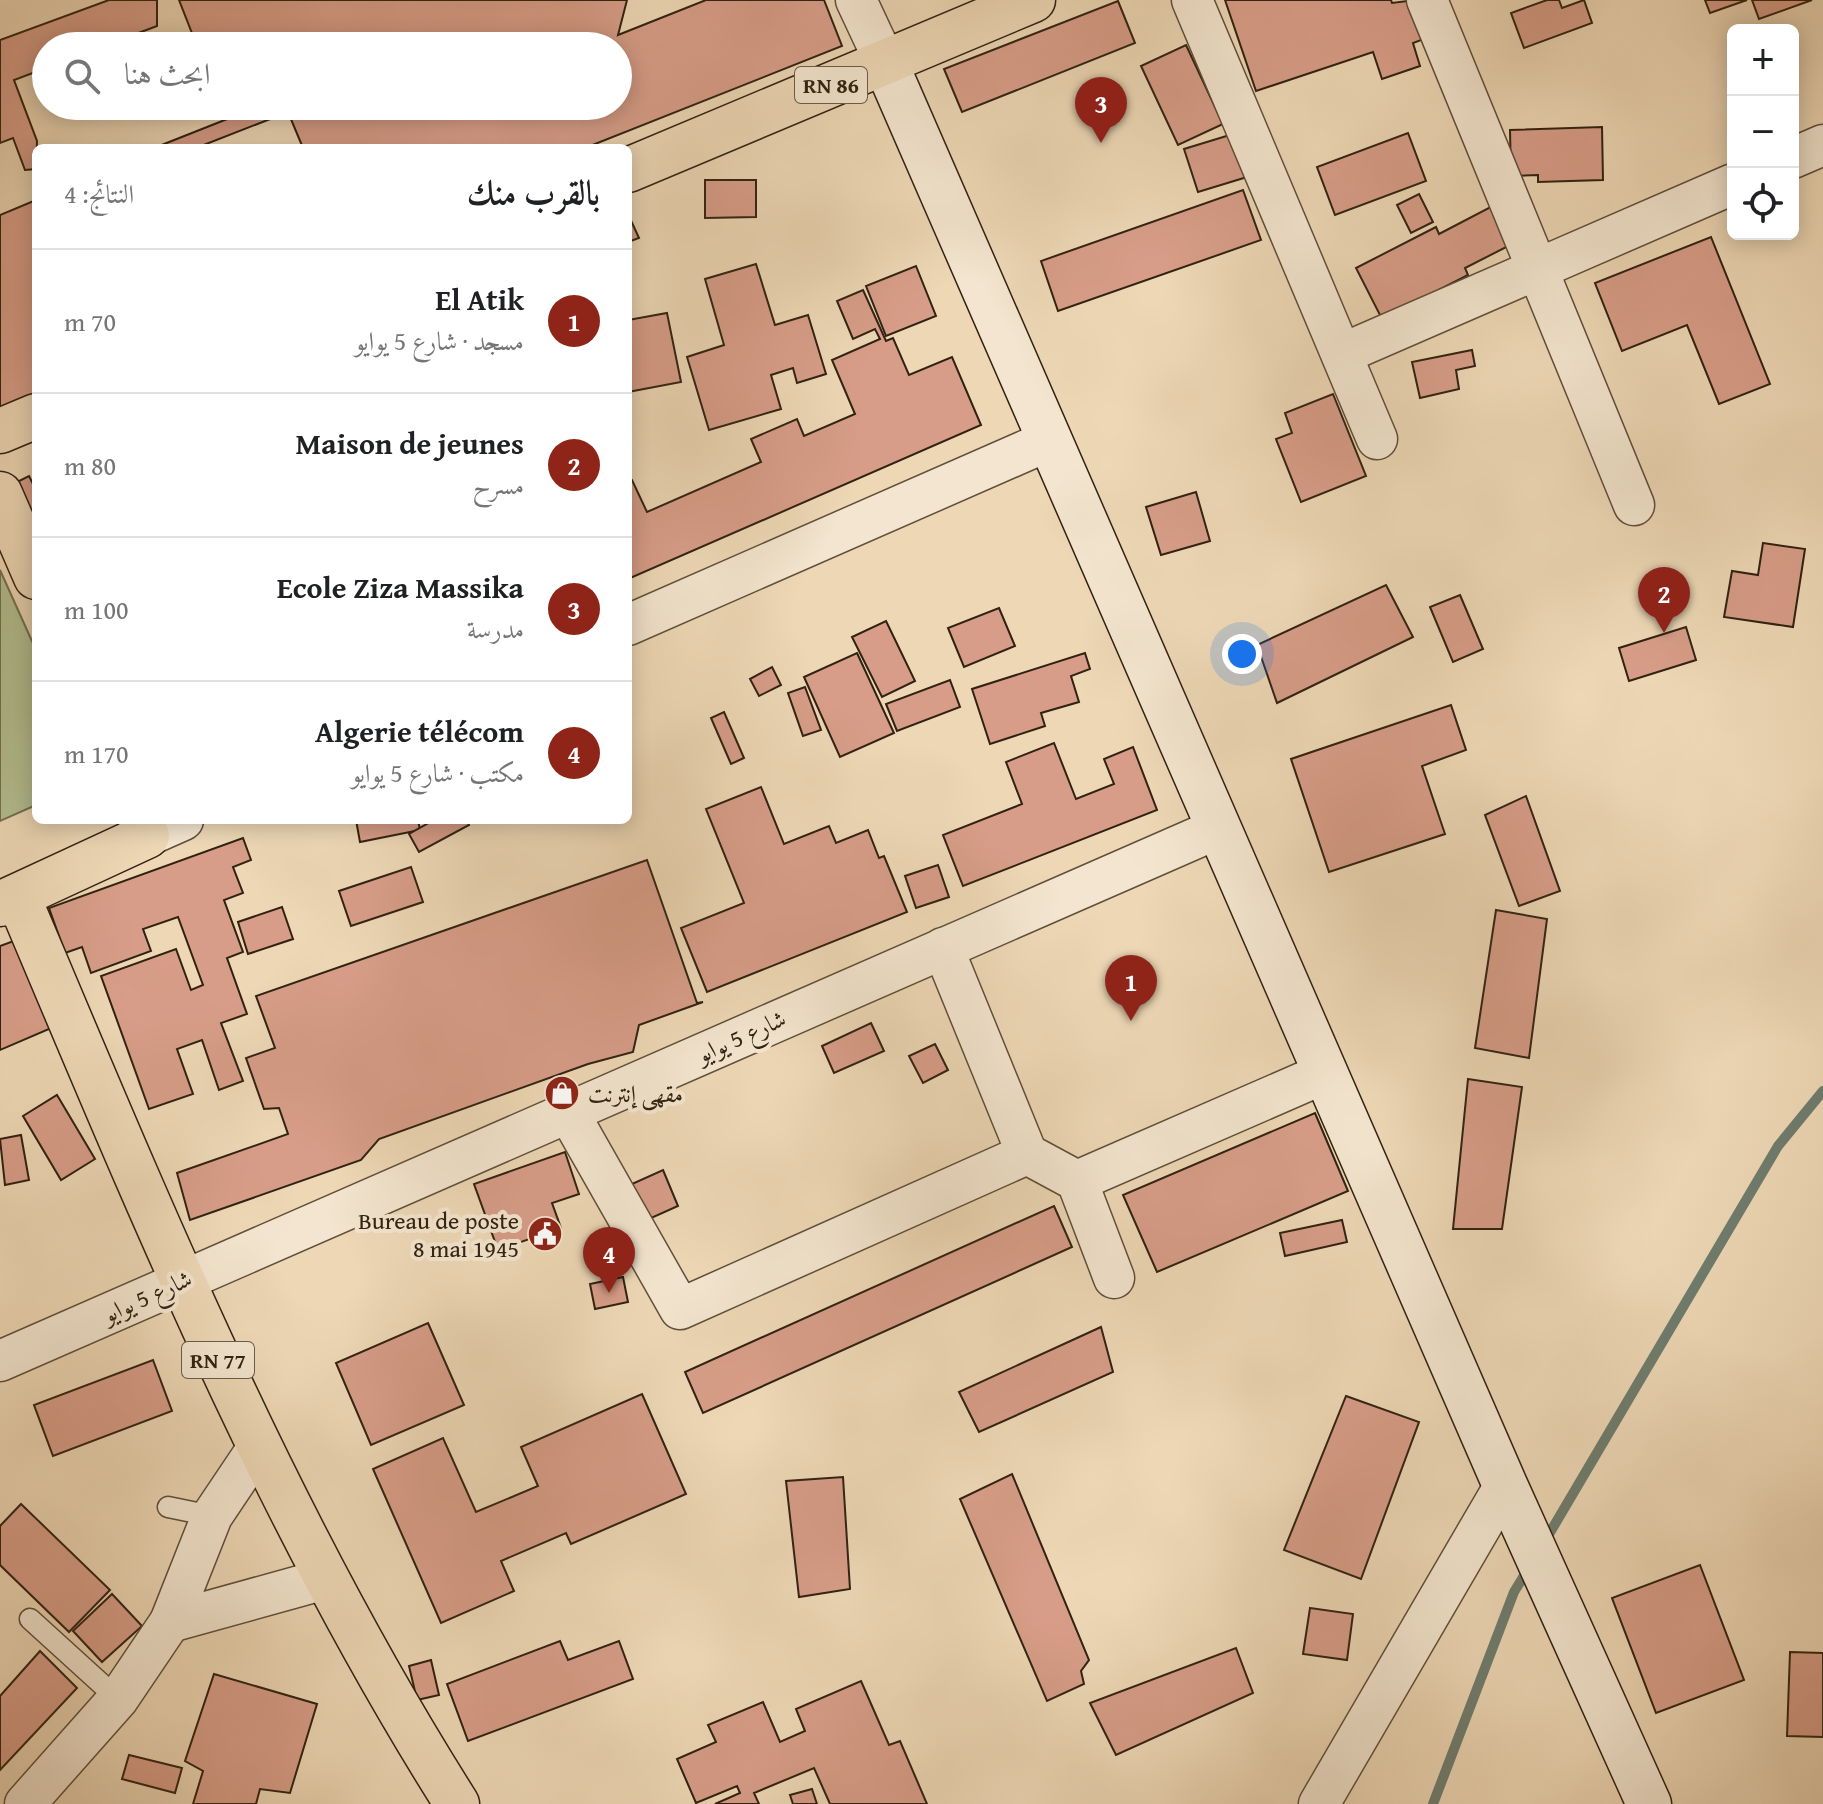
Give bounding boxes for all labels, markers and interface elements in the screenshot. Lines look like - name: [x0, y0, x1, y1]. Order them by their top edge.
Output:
- map controls: [1727, 24, 1799, 240]
- button: +: [1727, 24, 1799, 96]
- search box: [32, 32, 632, 120]
- text: ابحث هنا: [124, 51, 211, 95]
- icon: search: [60, 54, 104, 98]
- road number: RN 86: [795, 67, 867, 103]
- pin: 3: [1075, 77, 1127, 143]
- button: −: [1727, 96, 1799, 168]
- text: بالقرب منك: [467, 167, 600, 216]
- button: locate: [1727, 168, 1799, 240]
- text: النتائج: 4: [64, 174, 134, 213]
- text: El Atik: [435, 277, 524, 321]
- text: 70 m: [64, 302, 116, 341]
- text: 1: [567, 302, 581, 341]
- text: مسجد · شارع 5 يوايو: [355, 321, 524, 360]
- text: Maison de jeunes: [296, 421, 524, 465]
- text: 80 m: [64, 446, 116, 485]
- text: 2: [567, 446, 581, 485]
- text: مسرح: [472, 465, 524, 504]
- text: Ecole Ziza Massika: [277, 565, 524, 609]
- pin: 2: [1638, 567, 1690, 633]
- text: 100 m: [64, 590, 129, 629]
- text: 3: [567, 590, 581, 629]
- text: مدرسة: [467, 609, 524, 648]
- your location: [1222, 634, 1262, 674]
- text: Algerie télécom: [315, 709, 524, 753]
- text: 170 m: [64, 734, 129, 773]
- text: 4: [567, 734, 581, 773]
- text: مكتب · شارع 5 يوايو: [351, 753, 524, 792]
- pin: 1: [1105, 955, 1157, 1021]
- street label: شارع 5 يوايو: [689, 1001, 793, 1075]
- shop icon: مقهى إنترنت: [543, 1074, 581, 1112]
- place label: مقهى إنترنت: [588, 1076, 683, 1111]
- place label: Bureau de poste 8 mai 1945: [358, 1203, 519, 1266]
- public building icon: Bureau de poste 8 mai 1945: [526, 1215, 564, 1253]
- pin: 4: [583, 1227, 635, 1293]
- street label: شارع 5 يوايو: [95, 1261, 199, 1335]
- road number: RN 77: [182, 1342, 254, 1378]

